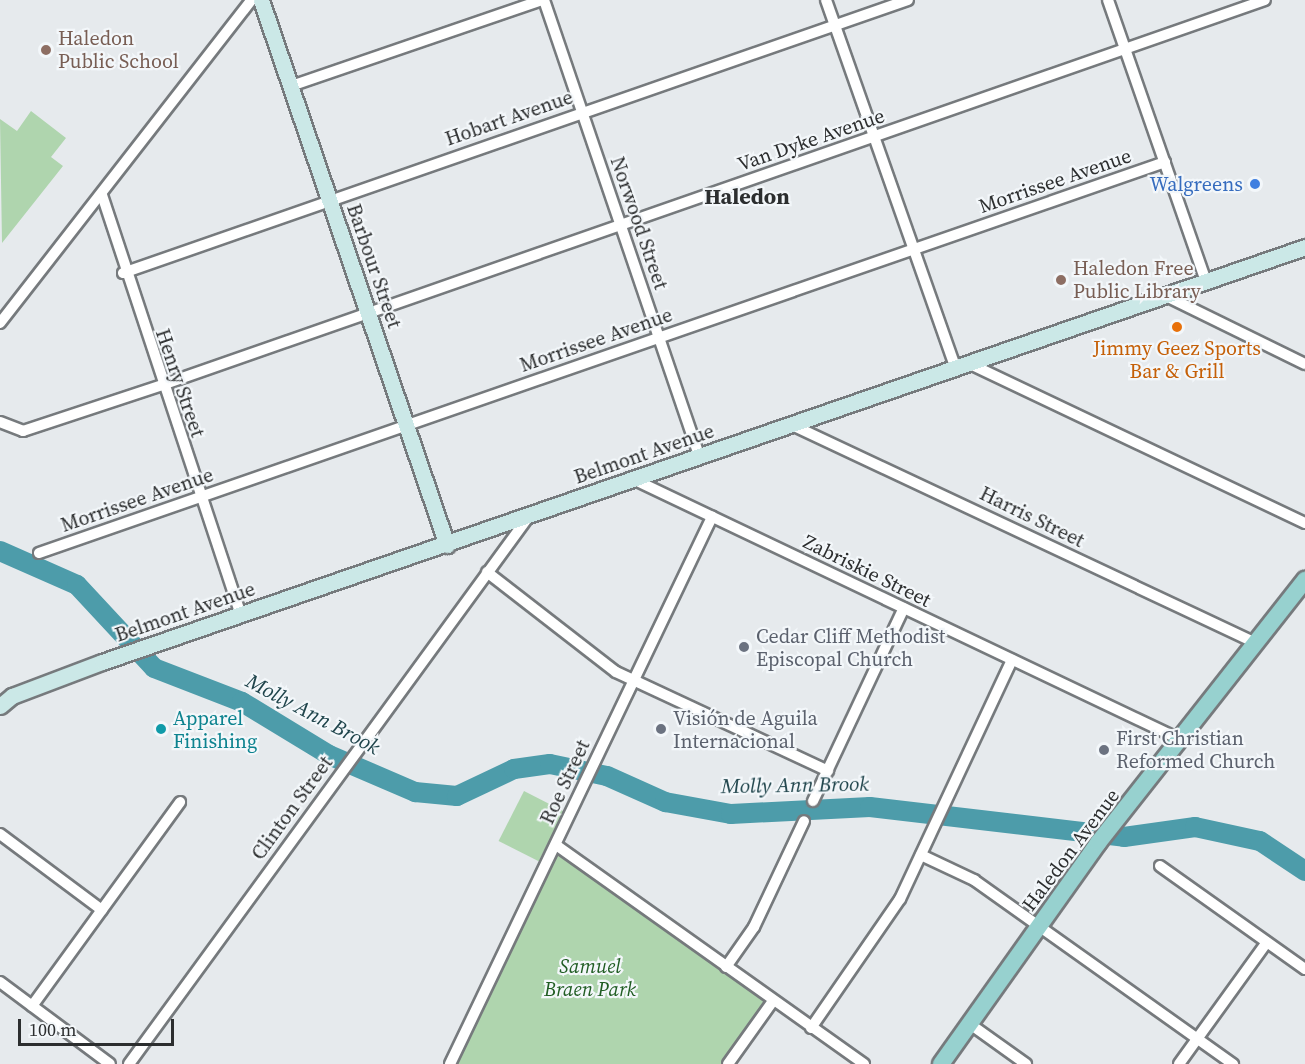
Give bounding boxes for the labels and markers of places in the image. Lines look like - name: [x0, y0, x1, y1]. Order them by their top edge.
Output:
- place label: Haledon Public School: [58, 27, 179, 74]
- marker: Haledon Public School: [39, 43, 53, 57]
- place label: Walgreens: [1149, 172, 1243, 196]
- marker: Walgreens: [1248, 177, 1262, 191]
- place label: Haledon Free Public Library: [1073, 256, 1201, 303]
- marker: Haledon Free Public Library: [1054, 273, 1068, 287]
- marker: Jimmy Geez Sports Bar & Grill: [1170, 320, 1184, 334]
- place label: Jimmy Geez Sports Bar & Grill: [1093, 336, 1261, 383]
- place label: Cedar Cliff Methodist Episcopal Church: [756, 624, 945, 671]
- marker: Cedar Cliff Methodist Episcopal Church: [737, 640, 751, 654]
- place label: Apparel Finishing: [173, 706, 257, 753]
- place label: Visión de Aguila Internacional: [673, 706, 818, 753]
- marker: Apparel Finishing: [154, 722, 168, 736]
- marker: Visión de Aguila Internacional: [654, 722, 668, 736]
- place label: First Christian Reformed Church: [1116, 726, 1275, 773]
- marker: First Christian Reformed Church: [1097, 743, 1111, 757]

